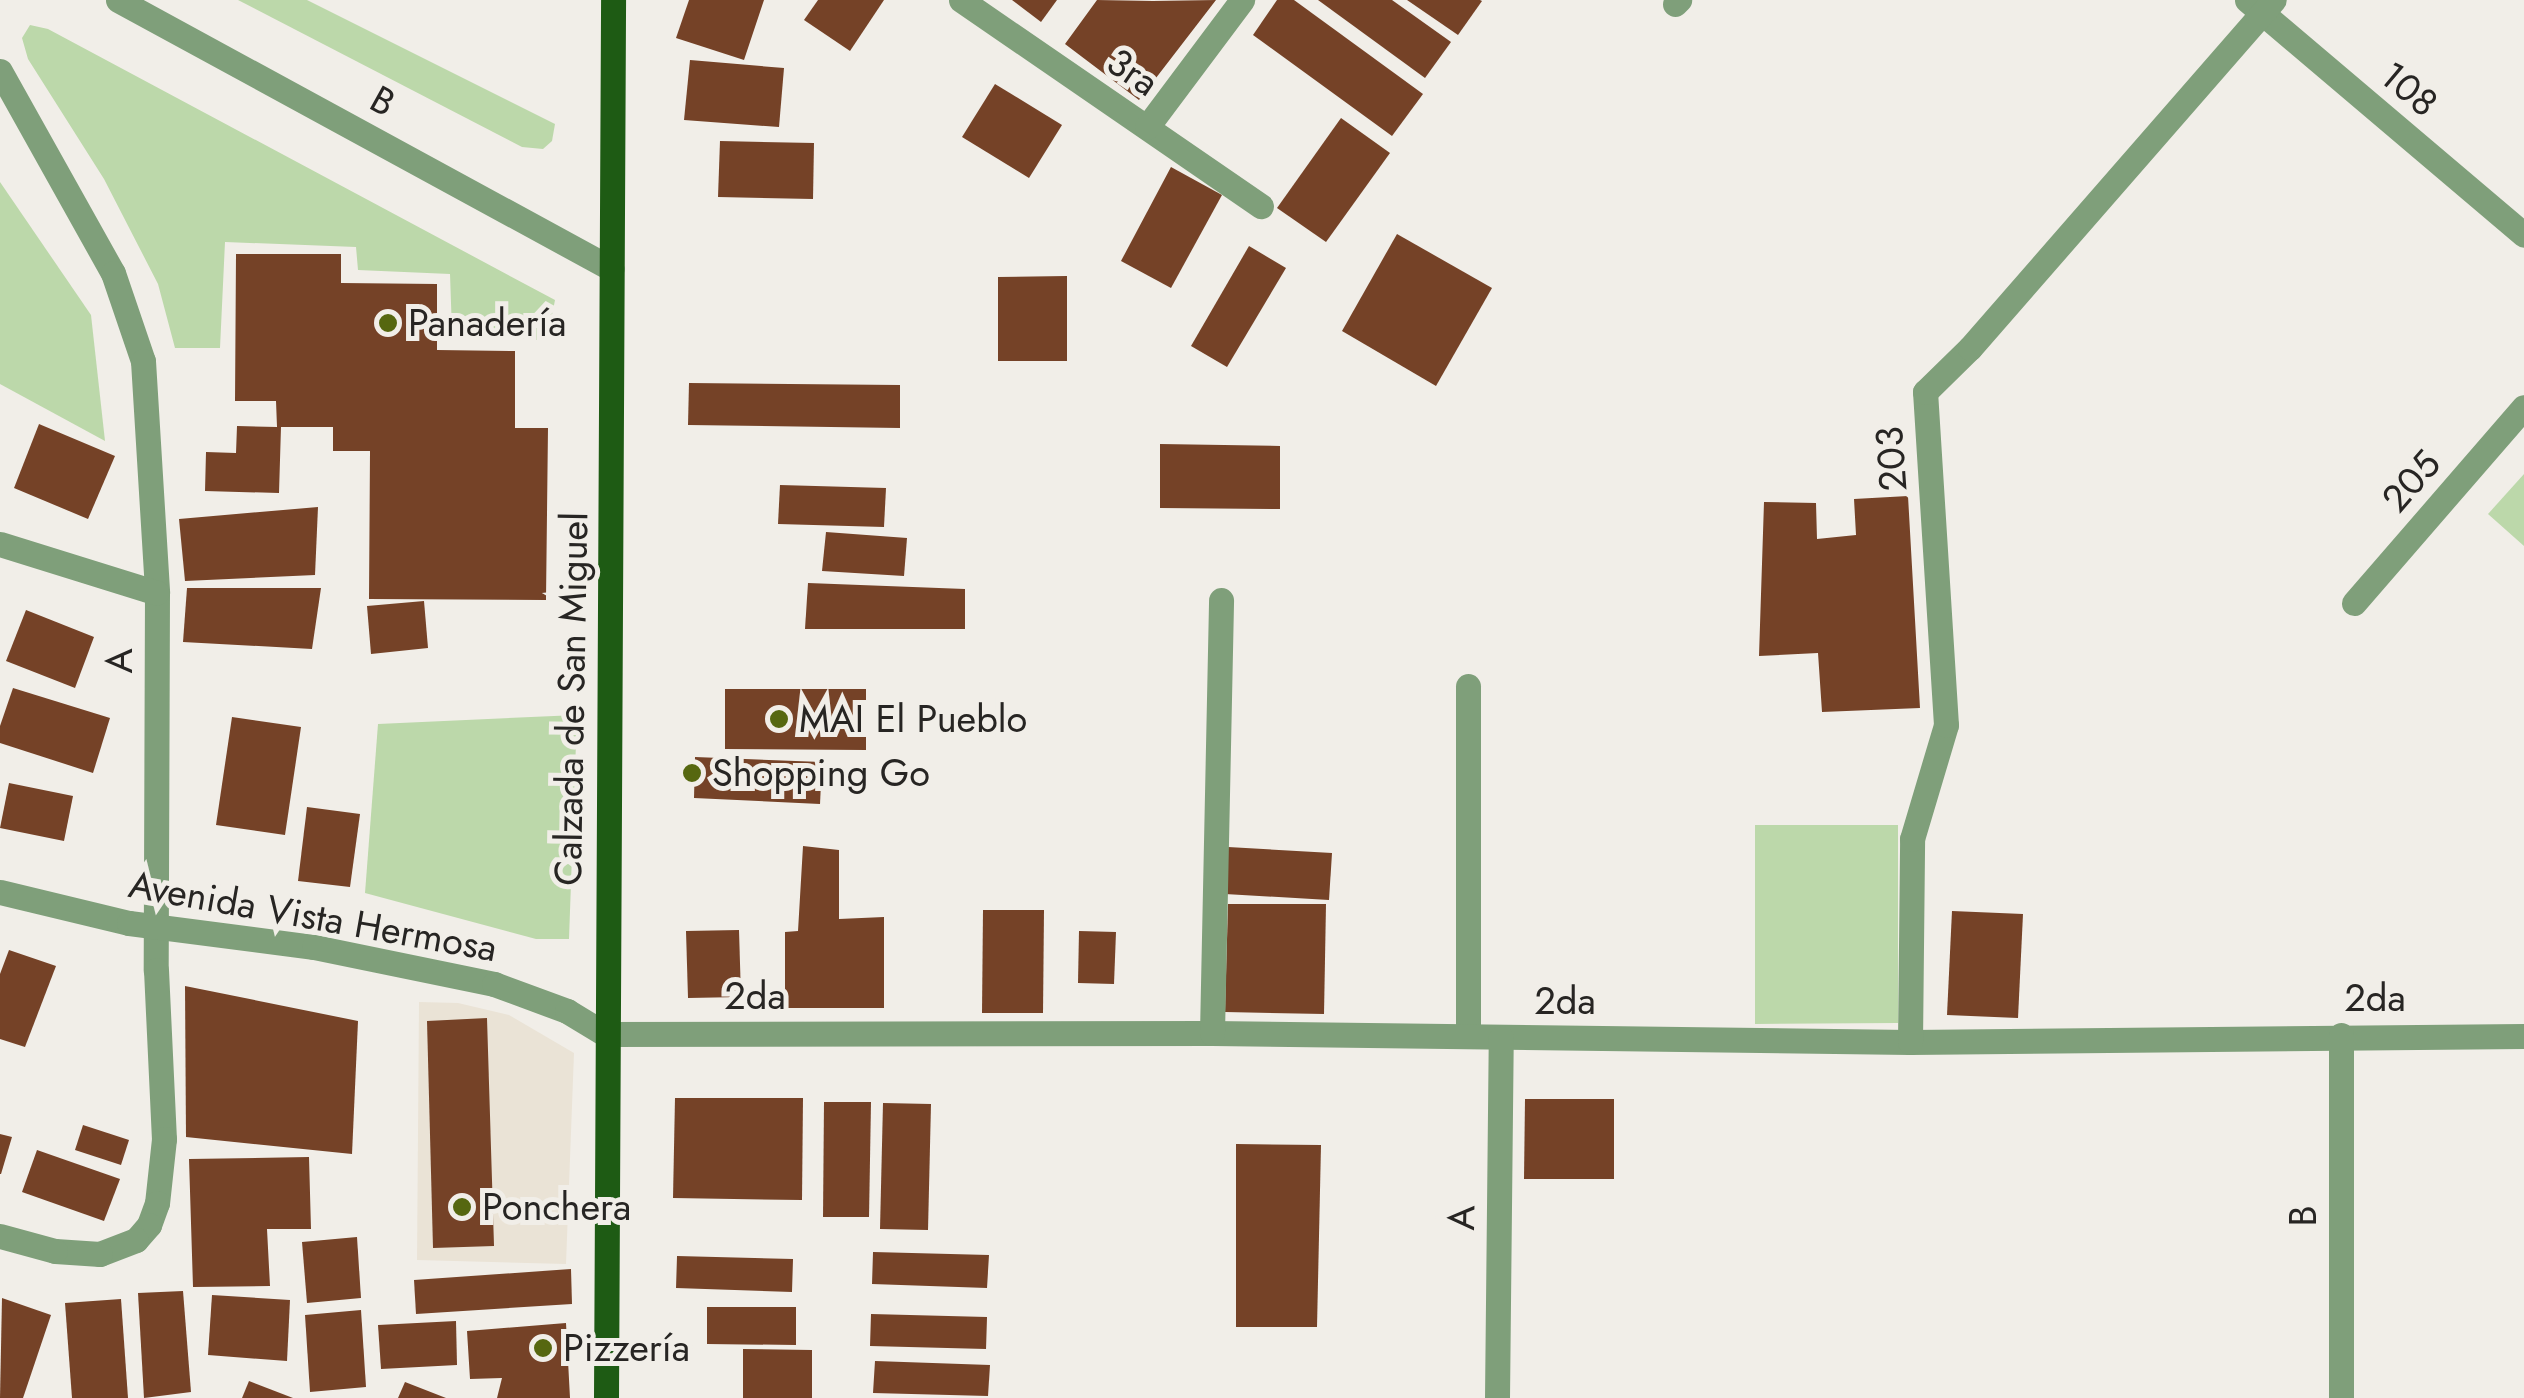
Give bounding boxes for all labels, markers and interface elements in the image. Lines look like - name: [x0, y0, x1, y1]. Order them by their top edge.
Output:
- street label: 3ra: [1099, 39, 1167, 105]
- street label: 108: [2371, 52, 2447, 126]
- street label: B: [363, 76, 403, 126]
- place label: Panadería: [408, 300, 567, 346]
- marker: Panadería: [377, 312, 399, 334]
- street label: 203: [1866, 425, 1916, 493]
- street label: 205: [2372, 441, 2450, 521]
- street label: Calzada de San Miguel: [545, 512, 597, 886]
- street label: A: [96, 648, 142, 674]
- place label: MAI El Pueblo: [799, 696, 1027, 742]
- marker: MAI El Pueblo: [768, 708, 790, 730]
- place label: Shopping Go: [712, 750, 930, 796]
- marker: Shopping Go: [681, 762, 703, 784]
- street label: Avenida Vista Hermosa: [125, 861, 501, 971]
- street label: 2da: [724, 973, 786, 1019]
- street label: 2da: [2344, 975, 2406, 1021]
- street label: 2da: [1534, 978, 1596, 1024]
- place label: Ponchera: [482, 1184, 631, 1230]
- marker: Ponchera: [451, 1196, 473, 1218]
- street label: A: [1438, 1205, 1484, 1231]
- street label: B: [2280, 1205, 2326, 1227]
- place label: Pizzería: [563, 1325, 690, 1371]
- marker: Pizzería: [532, 1337, 554, 1359]

